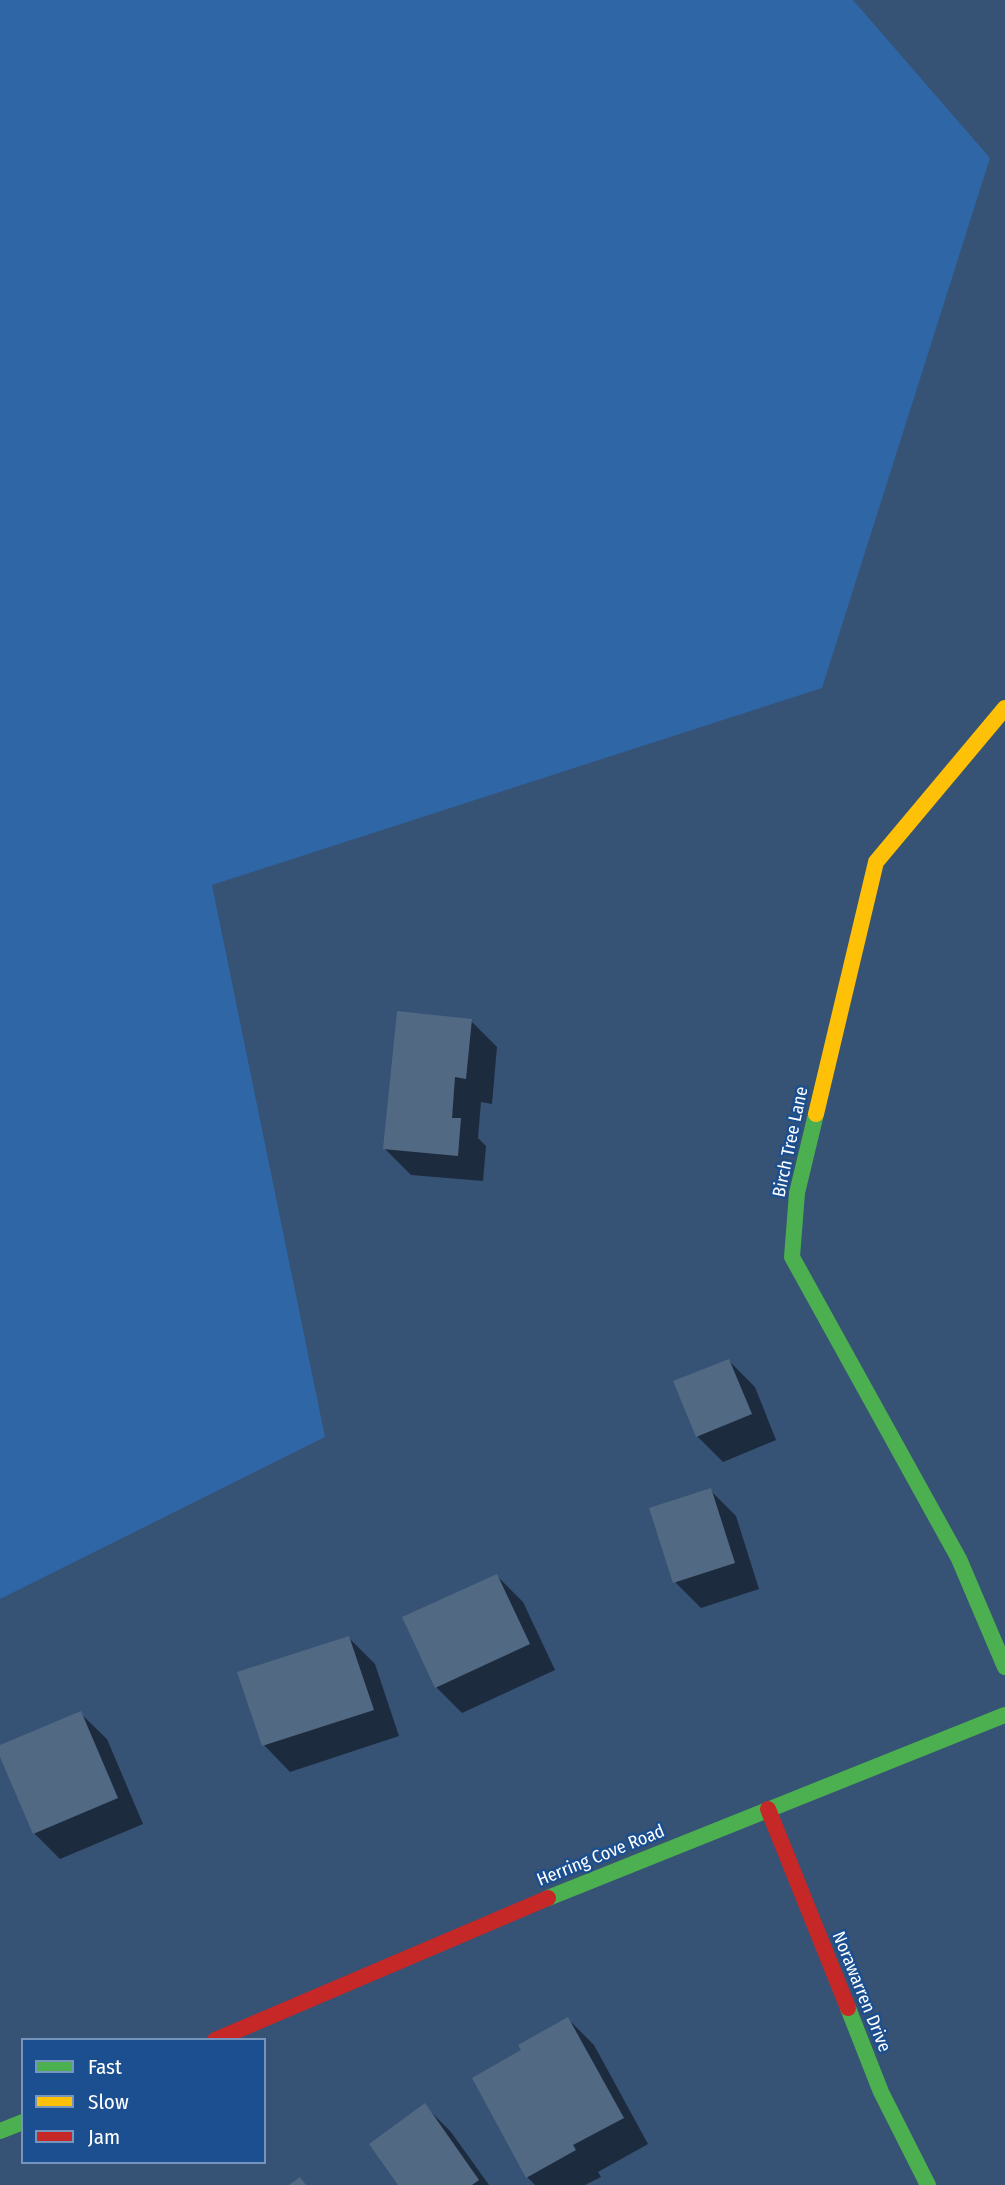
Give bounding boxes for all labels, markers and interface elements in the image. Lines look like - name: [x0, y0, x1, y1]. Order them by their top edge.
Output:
- street label: Birch Tree Lane: [769, 1085, 813, 1199]
- street label: Herring Cove Road: [534, 1821, 668, 1891]
- street label: Norawarren Drive: [827, 1929, 895, 2055]
- legend: [21, 2038, 266, 2164]
- text: Fast: [88, 2054, 122, 2080]
- text: Slow: [88, 2089, 129, 2115]
- text: Jam: [88, 2124, 120, 2150]

